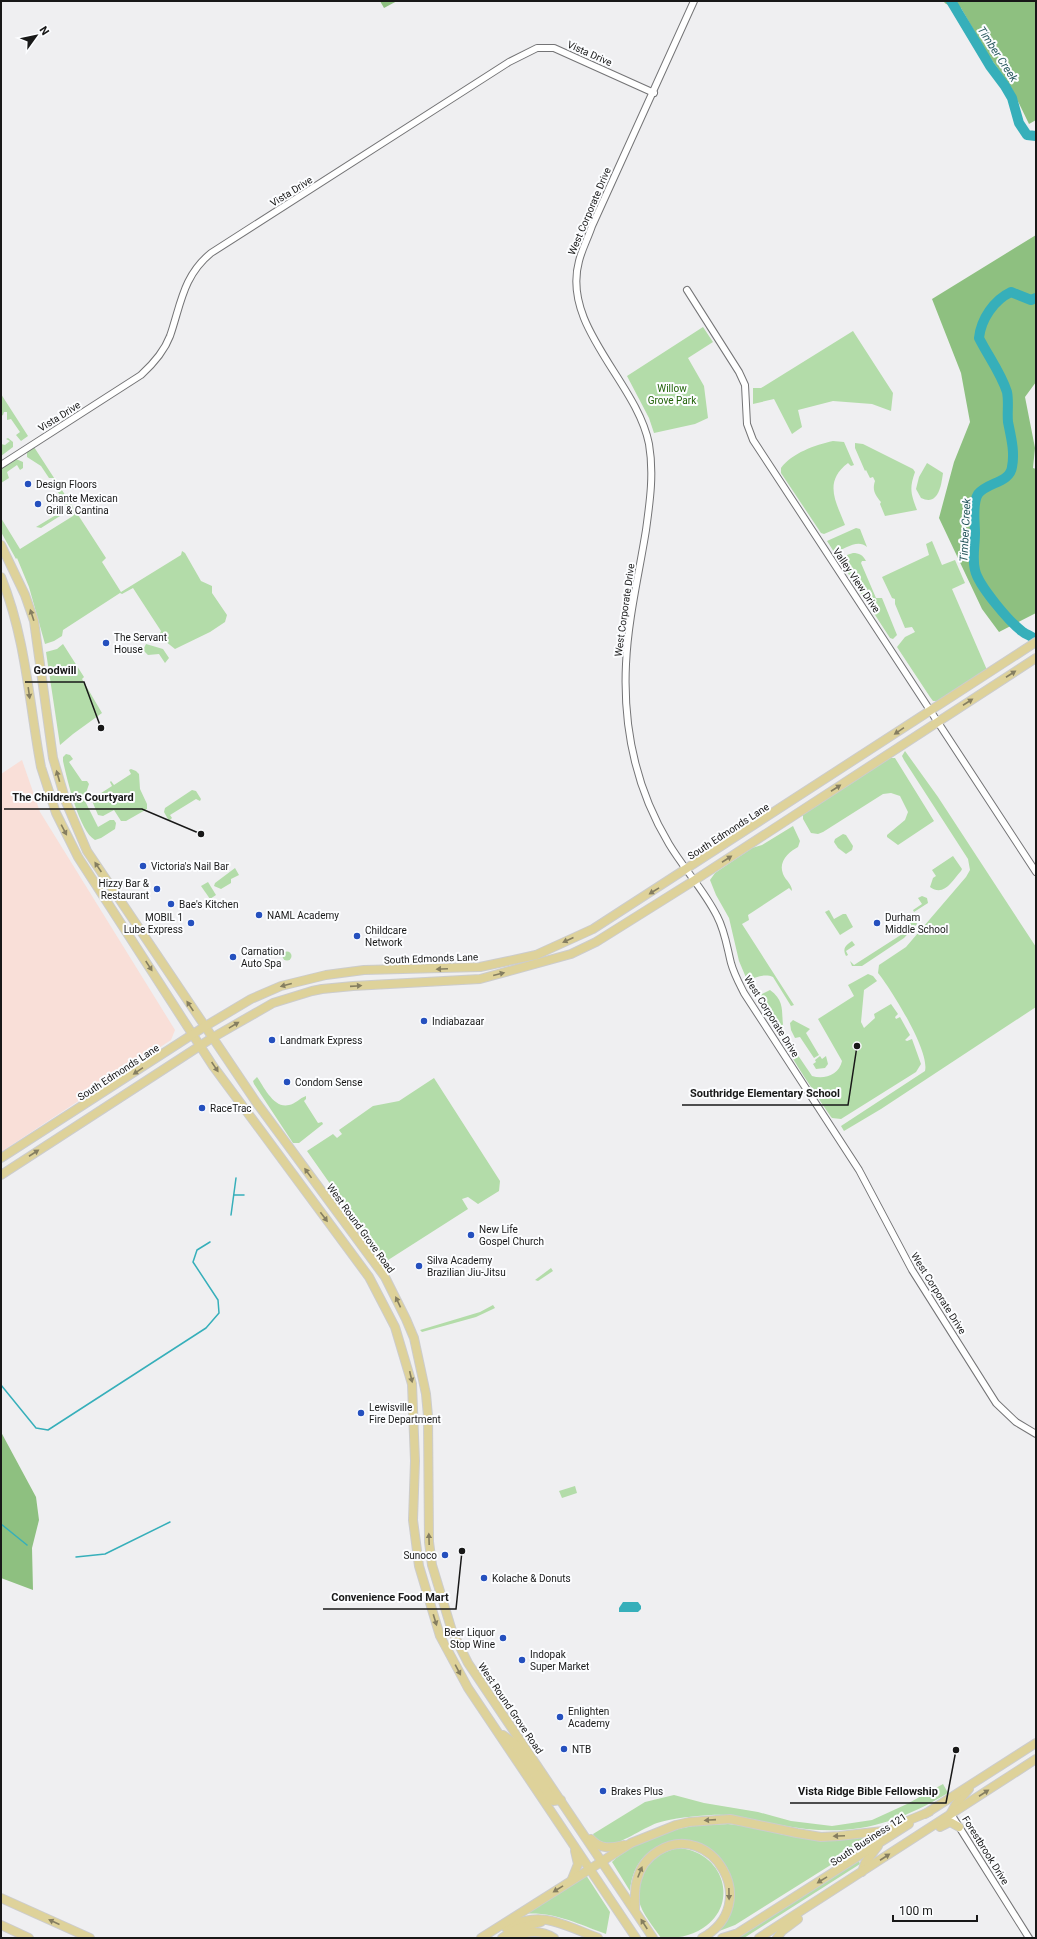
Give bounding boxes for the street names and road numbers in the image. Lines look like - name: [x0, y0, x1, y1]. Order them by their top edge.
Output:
- street label: Vista Drive: [566, 39, 614, 68]
- street label: West Corporate Drive: [566, 166, 613, 257]
- street label: Vista Drive: [268, 174, 314, 209]
- street label: Vista Drive: [36, 399, 82, 434]
- street label: Valley View Drive: [831, 546, 882, 615]
- street label: West Corporate Drive: [613, 563, 636, 657]
- street label: South Edmonds Lane: [686, 801, 771, 862]
- street label: South Edmonds Lane: [384, 951, 478, 966]
- street label: West Corporate Drive: [742, 973, 801, 1059]
- street label: South Edmonds Lane: [76, 1042, 161, 1103]
- street label: West Round Grove Road: [325, 1182, 397, 1275]
- street label: West Corporate Drive: [909, 1250, 968, 1336]
- street label: West Round Grove Road: [476, 1661, 545, 1756]
- street label: South Business 121: [828, 1811, 908, 1868]
- street label: Forestbrook Drive: [960, 1814, 1011, 1886]

